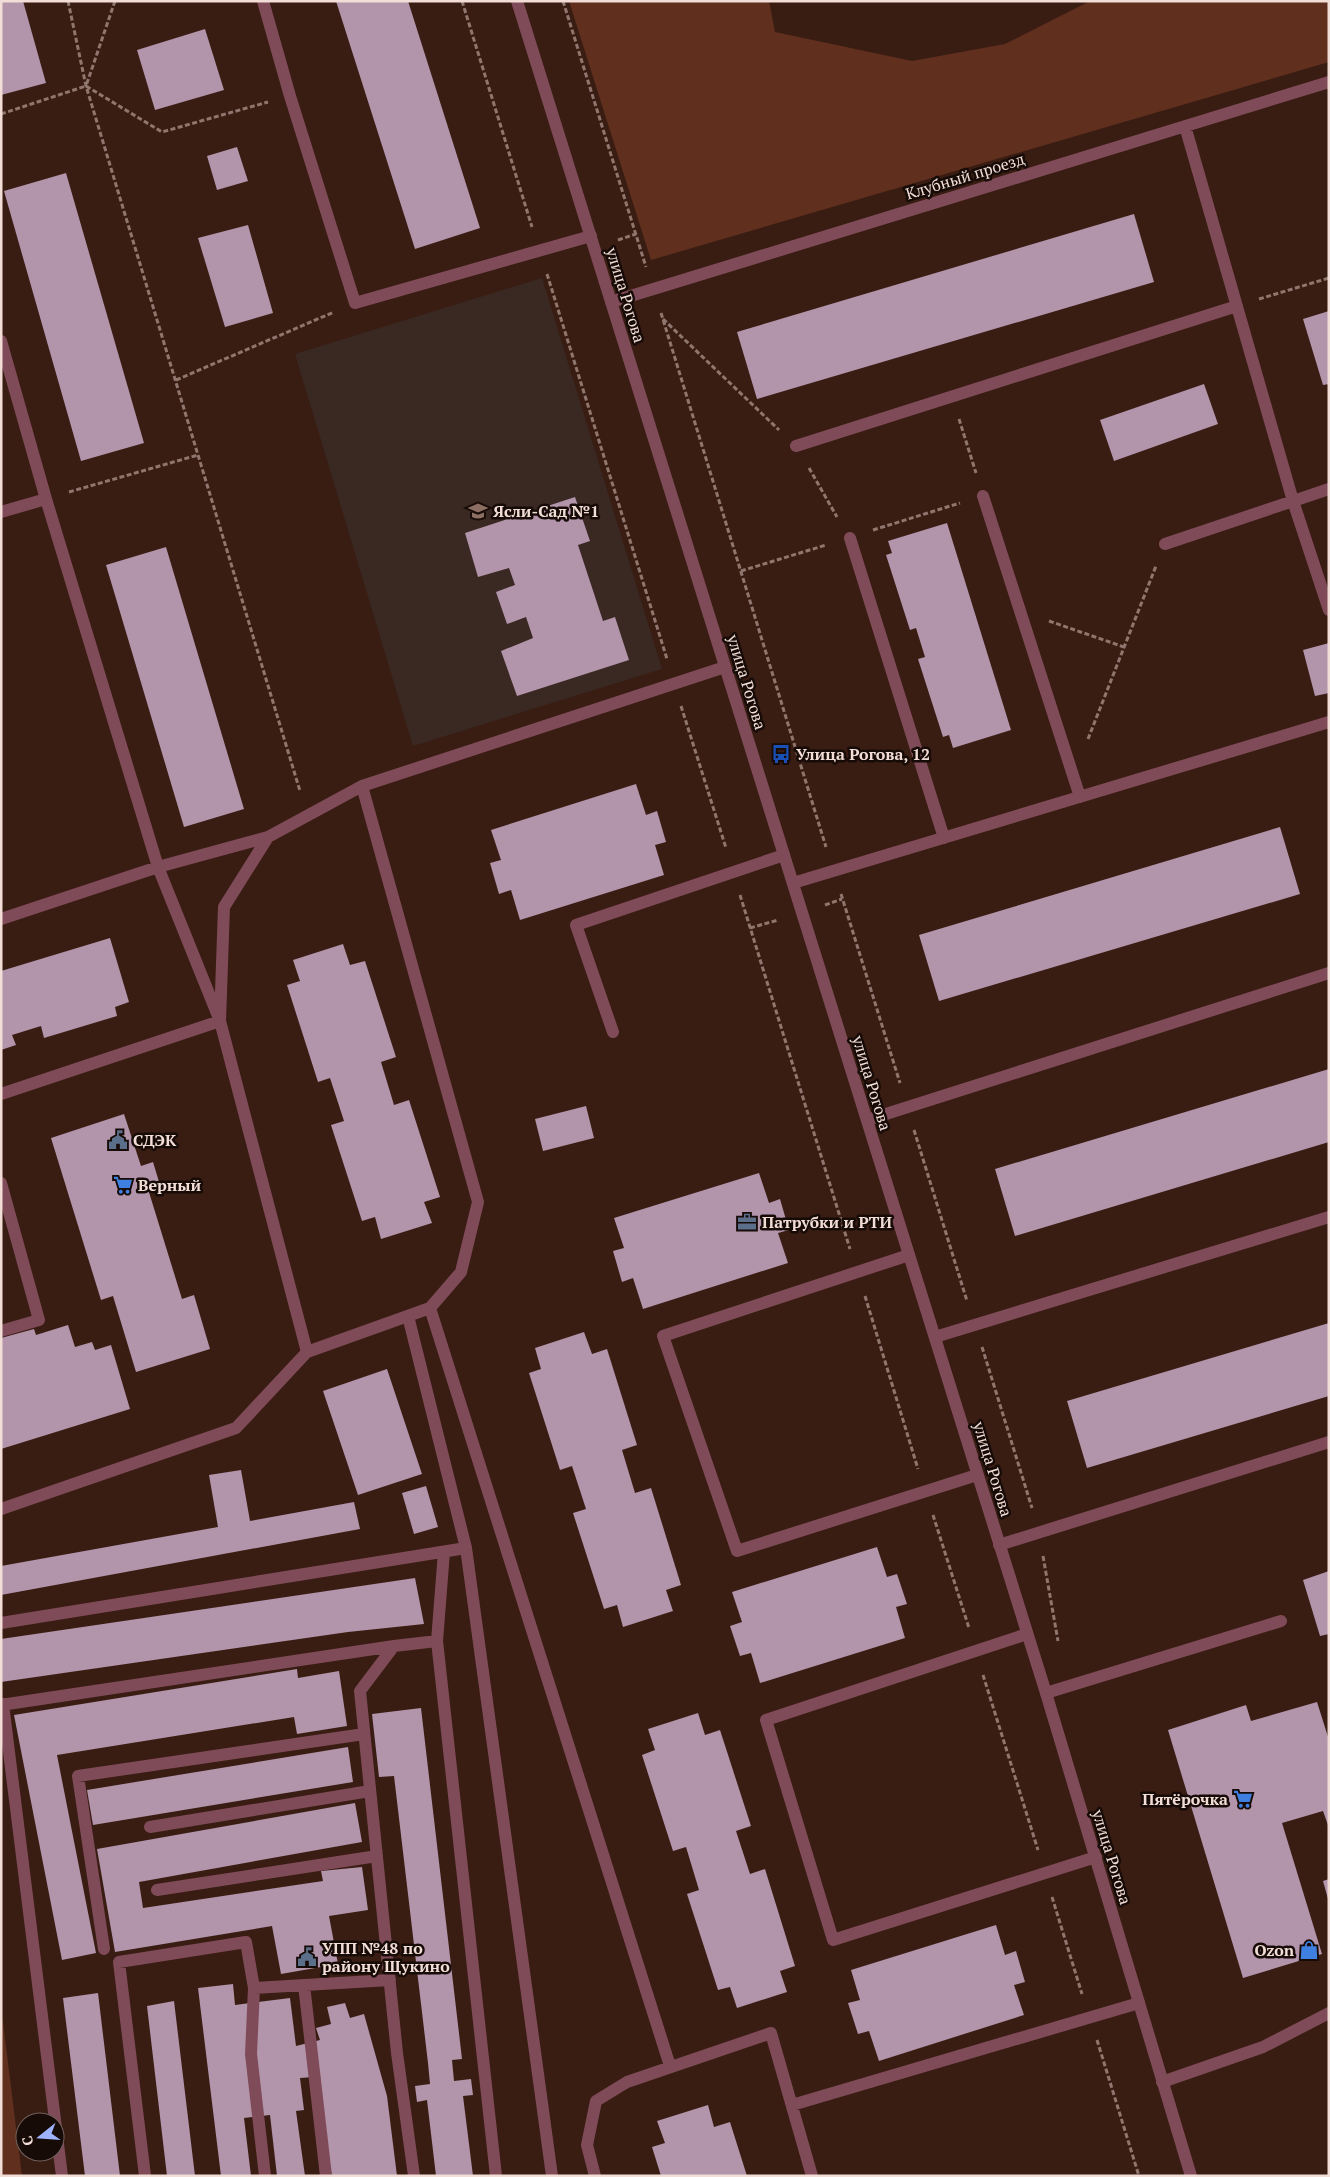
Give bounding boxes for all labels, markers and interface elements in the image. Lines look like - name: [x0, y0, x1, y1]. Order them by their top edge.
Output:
- street label: Клубный проезд: [903, 147, 1027, 205]
- street label: улица Рогова: [601, 244, 651, 345]
- school or university icon: Ясли-Сад №1: [467, 500, 489, 522]
- place label: Ясли-Сад №1: [493, 500, 599, 522]
- street label: улица Рогова: [722, 631, 772, 732]
- bus stop icon: Улица Рогова, 12: [770, 743, 792, 765]
- place label: Улица Рогова, 12: [796, 743, 930, 765]
- street label: улица Рогова: [847, 1032, 897, 1133]
- public building icon: СДЭК: [107, 1129, 129, 1151]
- place label: СДЭК: [133, 1129, 177, 1151]
- supermarket icon: Верный: [112, 1174, 134, 1196]
- place label: Верный: [138, 1174, 202, 1196]
- office icon: Патрубки и РТИ: [736, 1211, 758, 1233]
- place label: Патрубки и РТИ: [762, 1211, 893, 1233]
- street label: улица Рогова: [968, 1418, 1018, 1519]
- place label: Пятёрочка: [1142, 1788, 1228, 1810]
- supermarket icon: Пятёрочка: [1232, 1788, 1254, 1810]
- street label: улица Рогова: [1087, 1806, 1137, 1907]
- place label: УПП №48 по району Щукино: [322, 1937, 450, 1977]
- place label: Ozon: [1254, 1939, 1295, 1961]
- shop icon: Ozon: [1298, 1939, 1320, 1961]
- public building icon: УПП №48 по району Щукино: [296, 1946, 318, 1968]
- north arrow: [15, 2112, 65, 2162]
- text: С: [17, 2134, 38, 2148]

